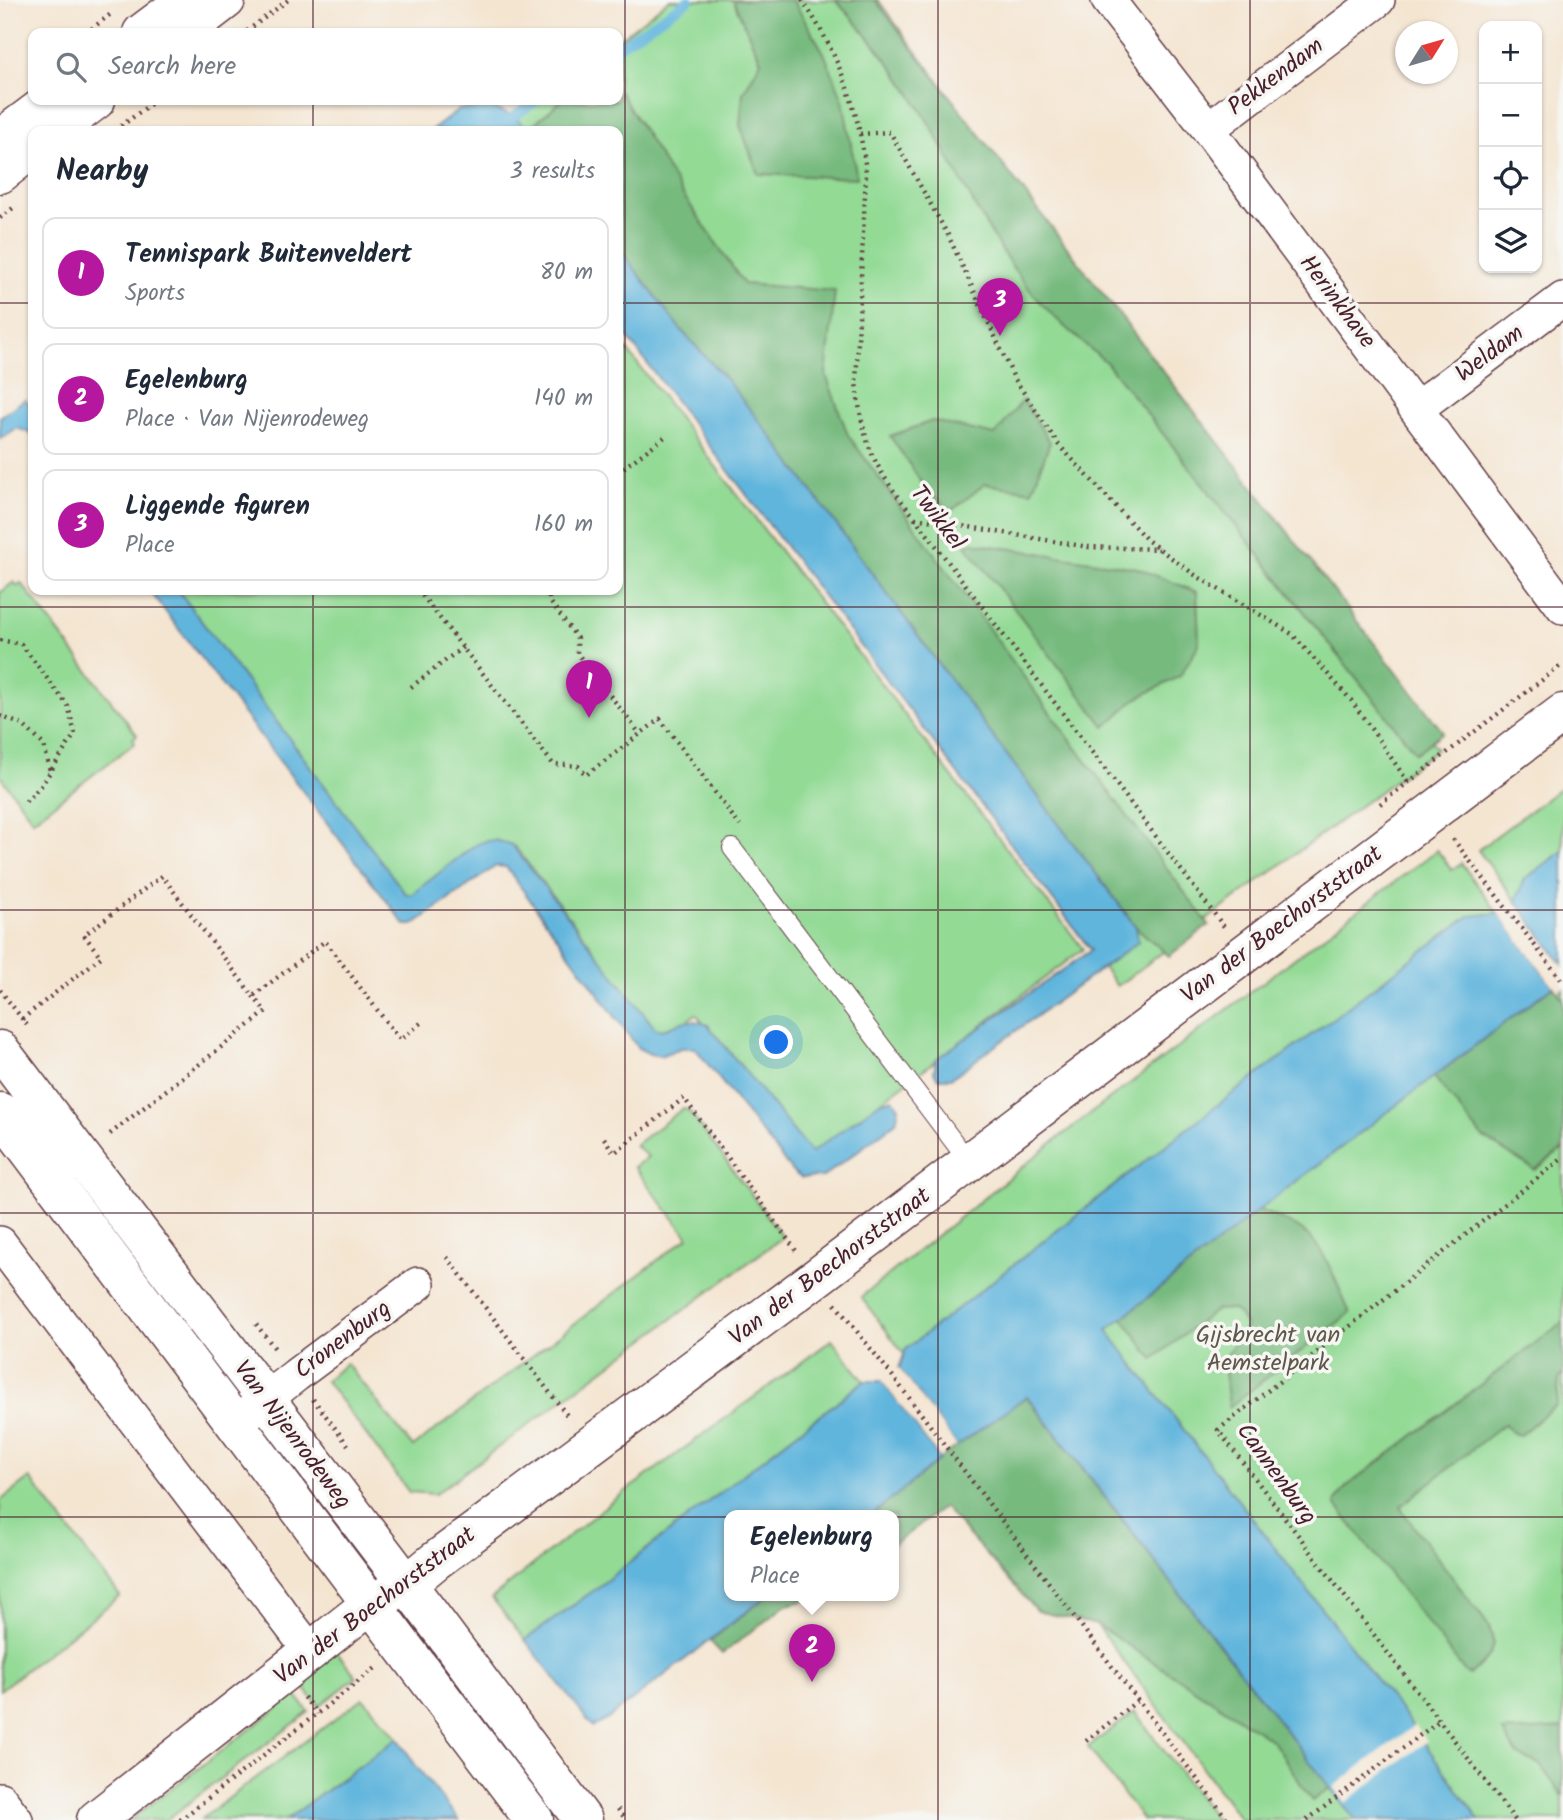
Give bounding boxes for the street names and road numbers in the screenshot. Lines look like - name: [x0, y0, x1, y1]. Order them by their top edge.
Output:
- street label: Pekkendam: [1219, 28, 1333, 126]
- street label: Herinkhave: [1288, 246, 1386, 358]
- street label: Weldam: [1447, 315, 1533, 393]
- street label: Twikkel: [899, 477, 975, 559]
- street label: Van der Boechorststraat: [1172, 835, 1392, 1014]
- street label: Van der Boechorststraat: [720, 1177, 940, 1356]
- street label: Cronenburg: [286, 1290, 400, 1390]
- street label: Van Nijenrodeweg: [223, 1352, 361, 1518]
- street label: Cannenburg: [1225, 1415, 1327, 1533]
- street label: Van der Boechorststraat: [265, 1516, 485, 1695]

